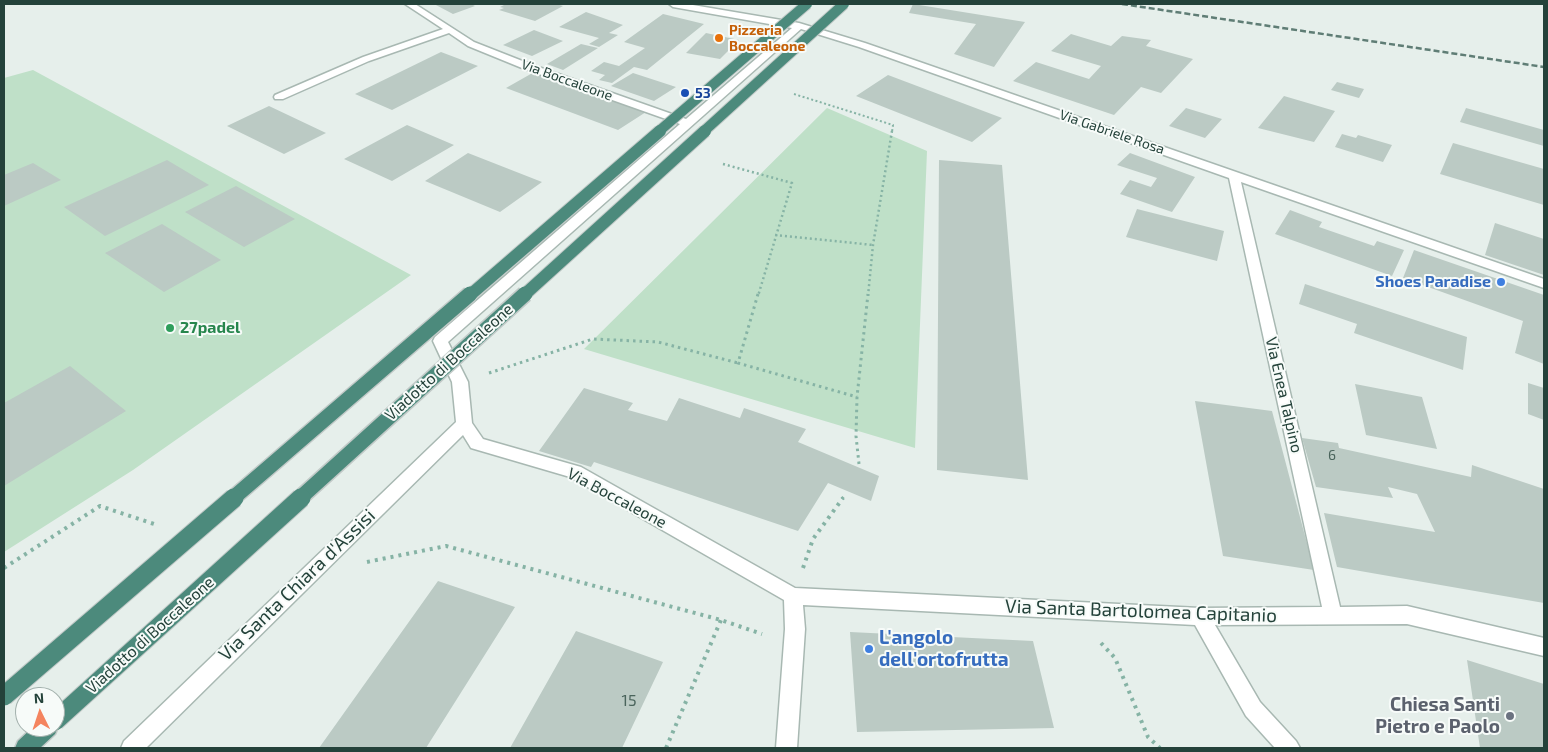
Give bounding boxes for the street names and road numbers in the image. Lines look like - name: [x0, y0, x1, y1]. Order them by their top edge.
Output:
- street label: Via Boccaleone: [519, 56, 615, 104]
- street label: Via Gabriele Rosa: [1057, 106, 1167, 158]
- street label: Viadotto di Boccaleone: [381, 299, 517, 425]
- street label: Via Enea Talpino: [1261, 335, 1307, 455]
- street label: Via Boccaleone: [564, 464, 670, 532]
- street label: Via Santa Chiara d'Assisi: [214, 504, 380, 666]
- street label: Viadotto di Boccaleone: [82, 572, 218, 698]
- street label: Via Santa Bartolomea Capitanio: [1005, 595, 1277, 627]

